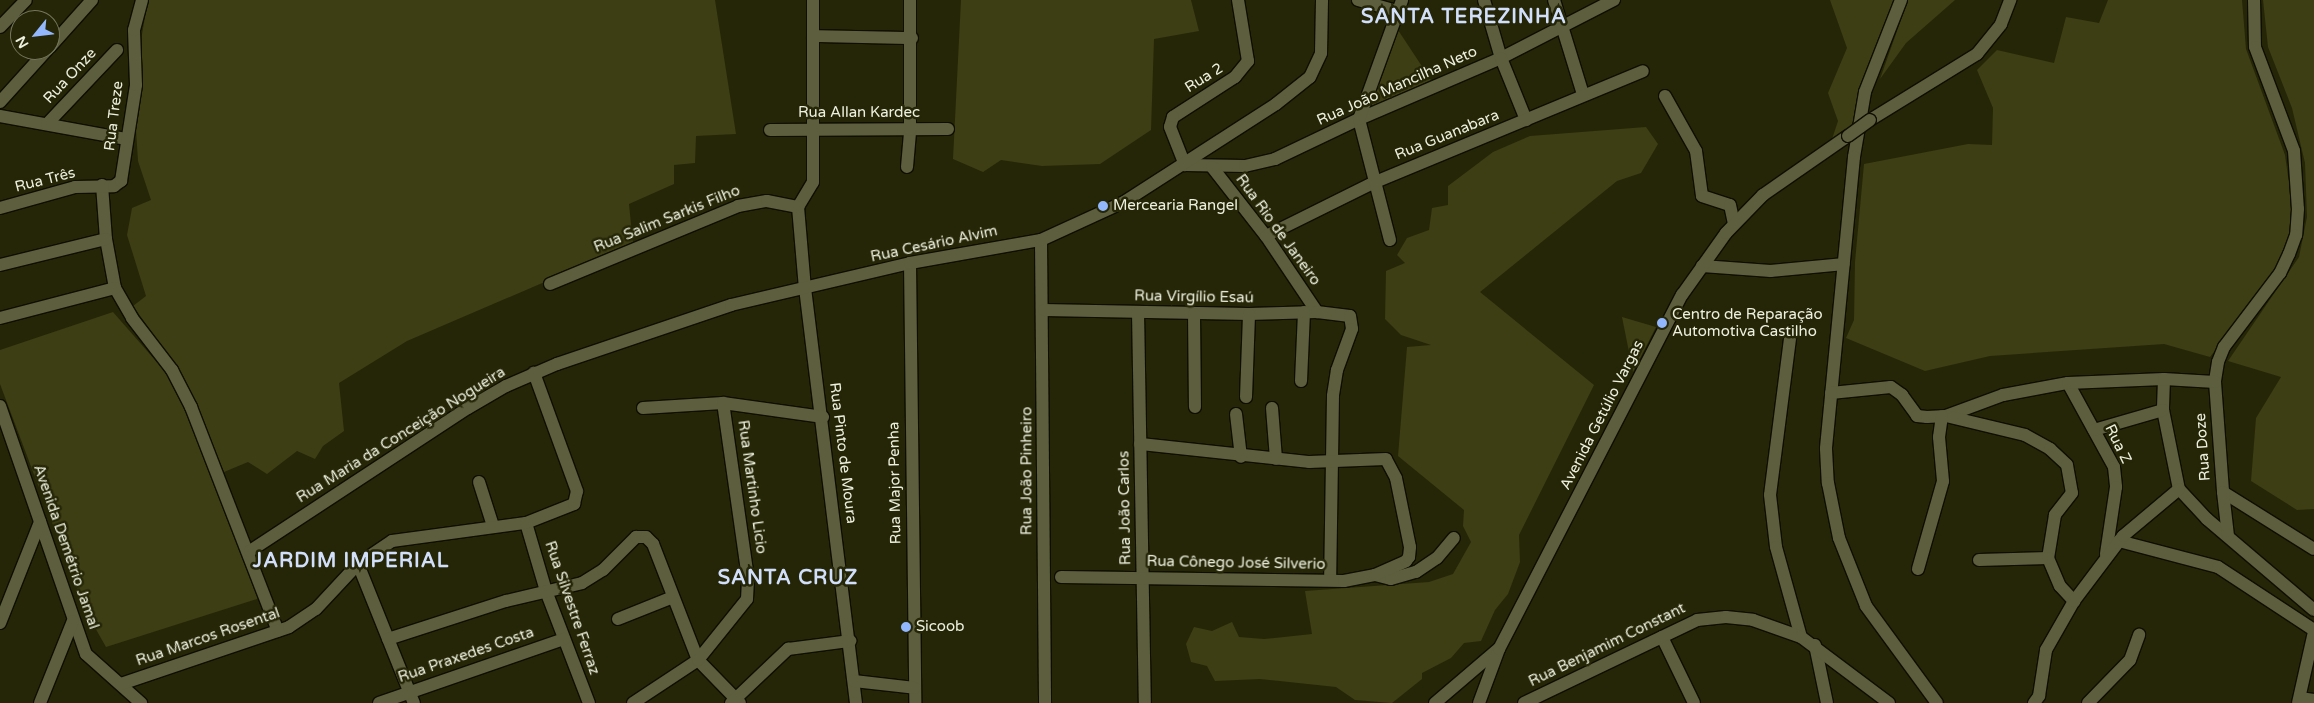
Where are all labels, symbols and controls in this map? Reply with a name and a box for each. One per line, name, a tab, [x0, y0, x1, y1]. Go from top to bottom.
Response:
district label: SANTA TEREZINHA	[1359, 5, 1569, 29]
north arrow	[10, 10, 60, 60]
text: N	[12, 33, 32, 51]
street label: Rua João Mancilha Neto	[1314, 42, 1480, 130]
street label: Rua Onze	[40, 45, 100, 107]
street label: Rua 2	[1182, 59, 1226, 97]
street label: Rua Treze	[101, 80, 127, 152]
street label: Rua Allan Kardec	[798, 104, 920, 122]
street label: Rua Guanabara	[1392, 106, 1502, 164]
street label: Rua Três	[13, 164, 77, 196]
street label: Rua Rio de Janeiro	[1232, 171, 1324, 289]
street label: Rua Salim Sarkis Filho	[591, 181, 743, 257]
place label: Mercearia Rangel	[1113, 197, 1238, 215]
marker: Mercearia Rangel	[1097, 200, 1109, 212]
street label: Rua Cesário Alvim	[869, 222, 999, 266]
street label: Rua Virgílio Esaú	[1134, 287, 1254, 307]
place label: Centro de Reparação Automotiva Castilho	[1672, 305, 1823, 340]
marker: Centro de Reparação Automotiva Castilho	[1656, 317, 1668, 329]
street label: Avenida Getúlio Vargas	[1556, 337, 1648, 493]
street label: Rua Maria da Conceição Nogueira	[293, 363, 509, 507]
street label: Rua Pinto de Moura	[825, 381, 861, 525]
street label: Rua João Pinheiro	[1018, 407, 1036, 535]
street label: Rua Doze	[2192, 412, 2214, 482]
street label: Rua Martinho Licio	[734, 419, 770, 555]
street label: Rua Z	[2101, 421, 2135, 467]
street label: Rua Major Penha	[885, 422, 905, 544]
street label: Rua João Carlos	[1115, 451, 1135, 565]
street label: Avenida Demétrio Jamal	[29, 462, 103, 632]
street label: Rua Silvestre Ferraz	[541, 539, 603, 677]
district label: JARDIM IMPERIAL	[251, 549, 451, 573]
street label: Rua Cônego José Silverio	[1146, 552, 1326, 574]
district label: SANTA CRUZ	[717, 566, 859, 590]
street label: Rua Benjamim Constant	[1526, 599, 1688, 691]
street label: Rua Marcos Rosental	[134, 604, 282, 670]
place label: Sicoob	[916, 618, 964, 636]
marker: Sicoob	[900, 621, 912, 633]
street label: Rua Praxedes Costa	[396, 623, 536, 687]

